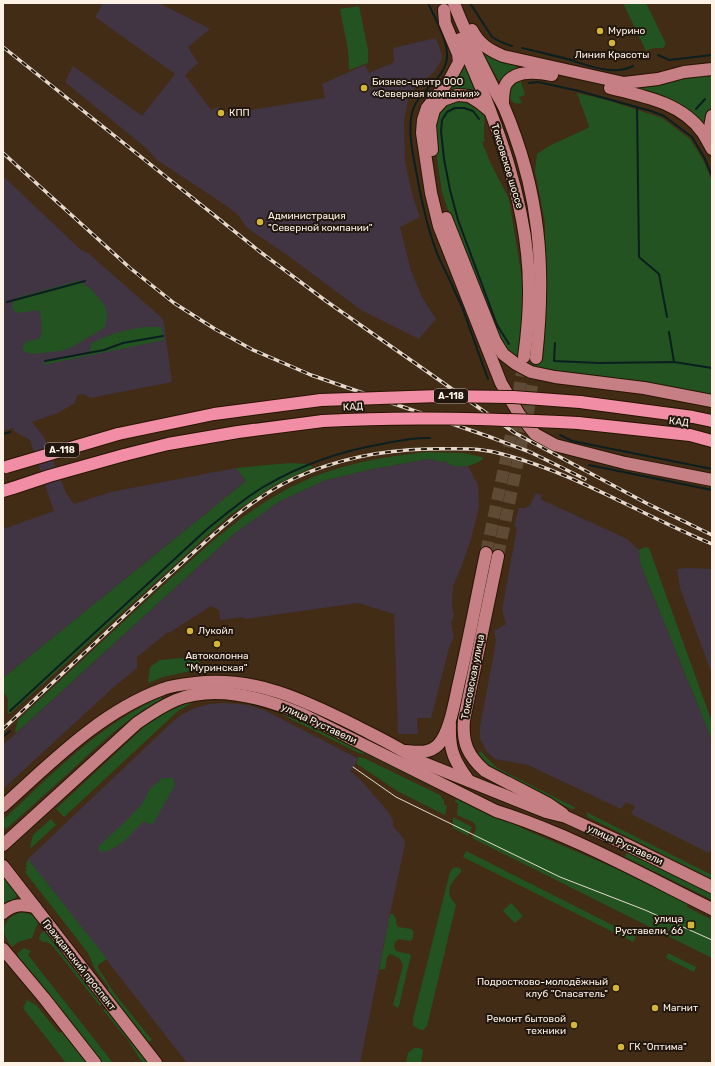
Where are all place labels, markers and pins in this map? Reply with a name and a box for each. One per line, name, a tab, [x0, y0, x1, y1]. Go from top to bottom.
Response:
place label: Мурино	[608, 25, 646, 37]
marker: Мурино	[595, 26, 605, 36]
marker: Линия Красоты	[607, 38, 617, 48]
place label: Линия Красоты	[575, 49, 649, 61]
place label: Бизнес-центр ООО «Северная компания»	[372, 76, 480, 100]
marker: Бизнес-центр ООО «Северная компания»	[359, 83, 369, 93]
place label: КПП	[229, 107, 250, 119]
marker: КПП	[216, 108, 226, 118]
place label: Администрация "Северной компании"	[268, 210, 373, 234]
marker: Администрация "Северной компании"	[255, 217, 265, 227]
place label: Лукойл	[198, 625, 233, 637]
marker: Лукойл	[185, 626, 195, 636]
marker: Автоколонна "Муринская"	[212, 639, 222, 649]
place label: Автоколонна "Муринская"	[185, 650, 249, 674]
place label: улица Руставели, 66	[615, 913, 683, 937]
marker: улица Руставели, 66	[686, 920, 696, 930]
place label: Подростково-молодёжный клуб "Спасатель"	[477, 976, 608, 1000]
marker: Подростково-молодёжный клуб "Спасатель"	[611, 983, 621, 993]
place label: Магнит	[663, 1002, 698, 1014]
marker: Магнит	[650, 1003, 660, 1013]
place label: Ремонт бытовой техники	[487, 1013, 566, 1037]
marker: Ремонт бытовой техники	[569, 1020, 579, 1030]
place label: ГК "Оптима"	[629, 1041, 687, 1053]
marker: ГК "Оптима"	[616, 1042, 626, 1052]

